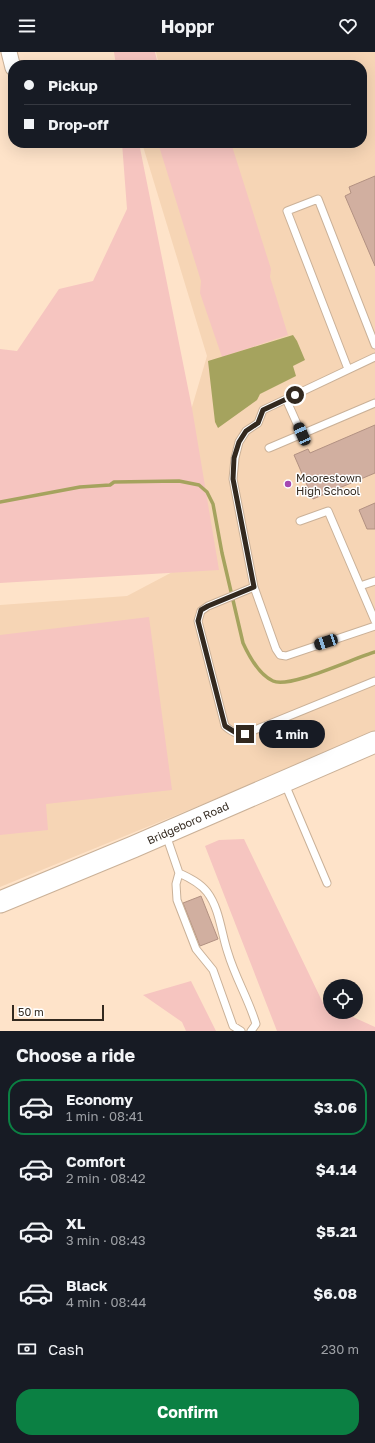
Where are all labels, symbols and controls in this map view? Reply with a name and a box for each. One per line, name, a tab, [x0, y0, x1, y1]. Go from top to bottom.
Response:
icon: menu	[16, 15, 38, 37]
text: Hoppr	[161, 15, 214, 37]
icon: heart	[337, 15, 359, 37]
text: Pickup	[48, 76, 98, 94]
text: Drop-off	[48, 115, 108, 133]
route start	[286, 386, 304, 404]
car	[292, 421, 312, 447]
place label: Moorestown High School	[296, 471, 362, 497]
marker: Moorestown High School	[283, 479, 293, 489]
car	[313, 633, 339, 651]
callout: 1 min	[259, 720, 325, 748]
route end	[236, 725, 254, 743]
text: 1 min	[276, 726, 308, 742]
street label: Bridgeboro Road	[145, 799, 231, 846]
map controls	[323, 979, 363, 1019]
button: locate	[323, 979, 363, 1019]
scale bar	[12, 1003, 104, 1022]
text: 50 m	[18, 1005, 44, 1018]
text: Choose a ride	[16, 1044, 135, 1066]
icon: car	[18, 1089, 54, 1125]
text: Economy	[66, 1090, 133, 1108]
text: $3.06	[314, 1098, 357, 1116]
text: 1 min · 08:41	[66, 1108, 143, 1124]
icon: car	[18, 1151, 54, 1187]
text: Comfort	[66, 1152, 125, 1170]
text: $4.14	[316, 1160, 357, 1178]
text: 2 min · 08:42	[66, 1170, 146, 1186]
icon: car	[18, 1213, 54, 1249]
text: XL	[66, 1214, 85, 1232]
text: $5.21	[316, 1222, 357, 1240]
text: 3 min · 08:43	[66, 1232, 146, 1248]
icon: car	[18, 1275, 54, 1311]
text: Black	[66, 1276, 108, 1294]
text: $6.08	[313, 1284, 357, 1302]
text: 4 min · 08:44	[66, 1294, 146, 1310]
icon: cash	[16, 1338, 38, 1360]
text: Cash	[48, 1340, 84, 1358]
text: 230 m	[321, 1341, 359, 1357]
button: Confirm	[16, 1389, 359, 1435]

